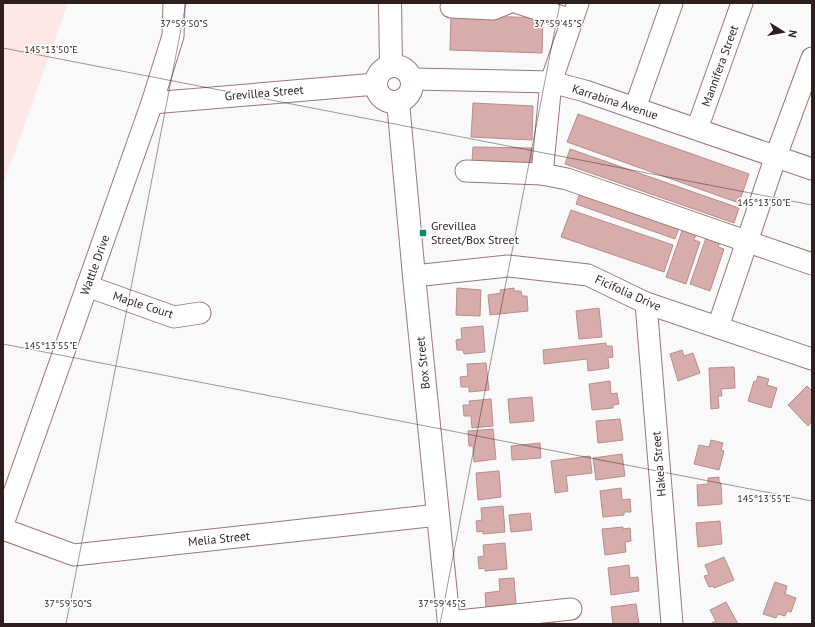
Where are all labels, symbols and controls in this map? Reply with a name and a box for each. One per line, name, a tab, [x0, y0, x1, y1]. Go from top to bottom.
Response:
north arrow	[763, 12, 803, 52]
text: 37°59'50"S	[160, 17, 208, 30]
text: 37°59'45"S	[534, 17, 582, 30]
street label: Mannifera Street	[698, 23, 741, 109]
text: N	[785, 29, 800, 39]
text: 145°13'50"E	[24, 43, 78, 56]
street label: Karrabina Avenue	[570, 81, 660, 122]
street label: Grevillea Street	[224, 82, 304, 103]
text: 145°13'50"E	[737, 196, 791, 209]
place label: Grevillea Street/Box Street	[431, 218, 519, 247]
marker: Grevillea Street/Box Street	[418, 228, 428, 238]
street label: Wattle Drive	[77, 233, 112, 297]
street label: Ficifolia Drive	[593, 271, 664, 314]
street label: Maple Court	[111, 288, 175, 321]
street label: Box Street	[412, 336, 433, 390]
text: 145°13'55"E	[24, 339, 78, 352]
street label: Hakea Street	[648, 431, 669, 497]
text: 145°13'55"E	[737, 492, 791, 505]
street label: Melia Street	[187, 528, 251, 549]
text: 37°59'50"S	[44, 597, 92, 610]
text: 37°59'45"S	[418, 597, 466, 610]

